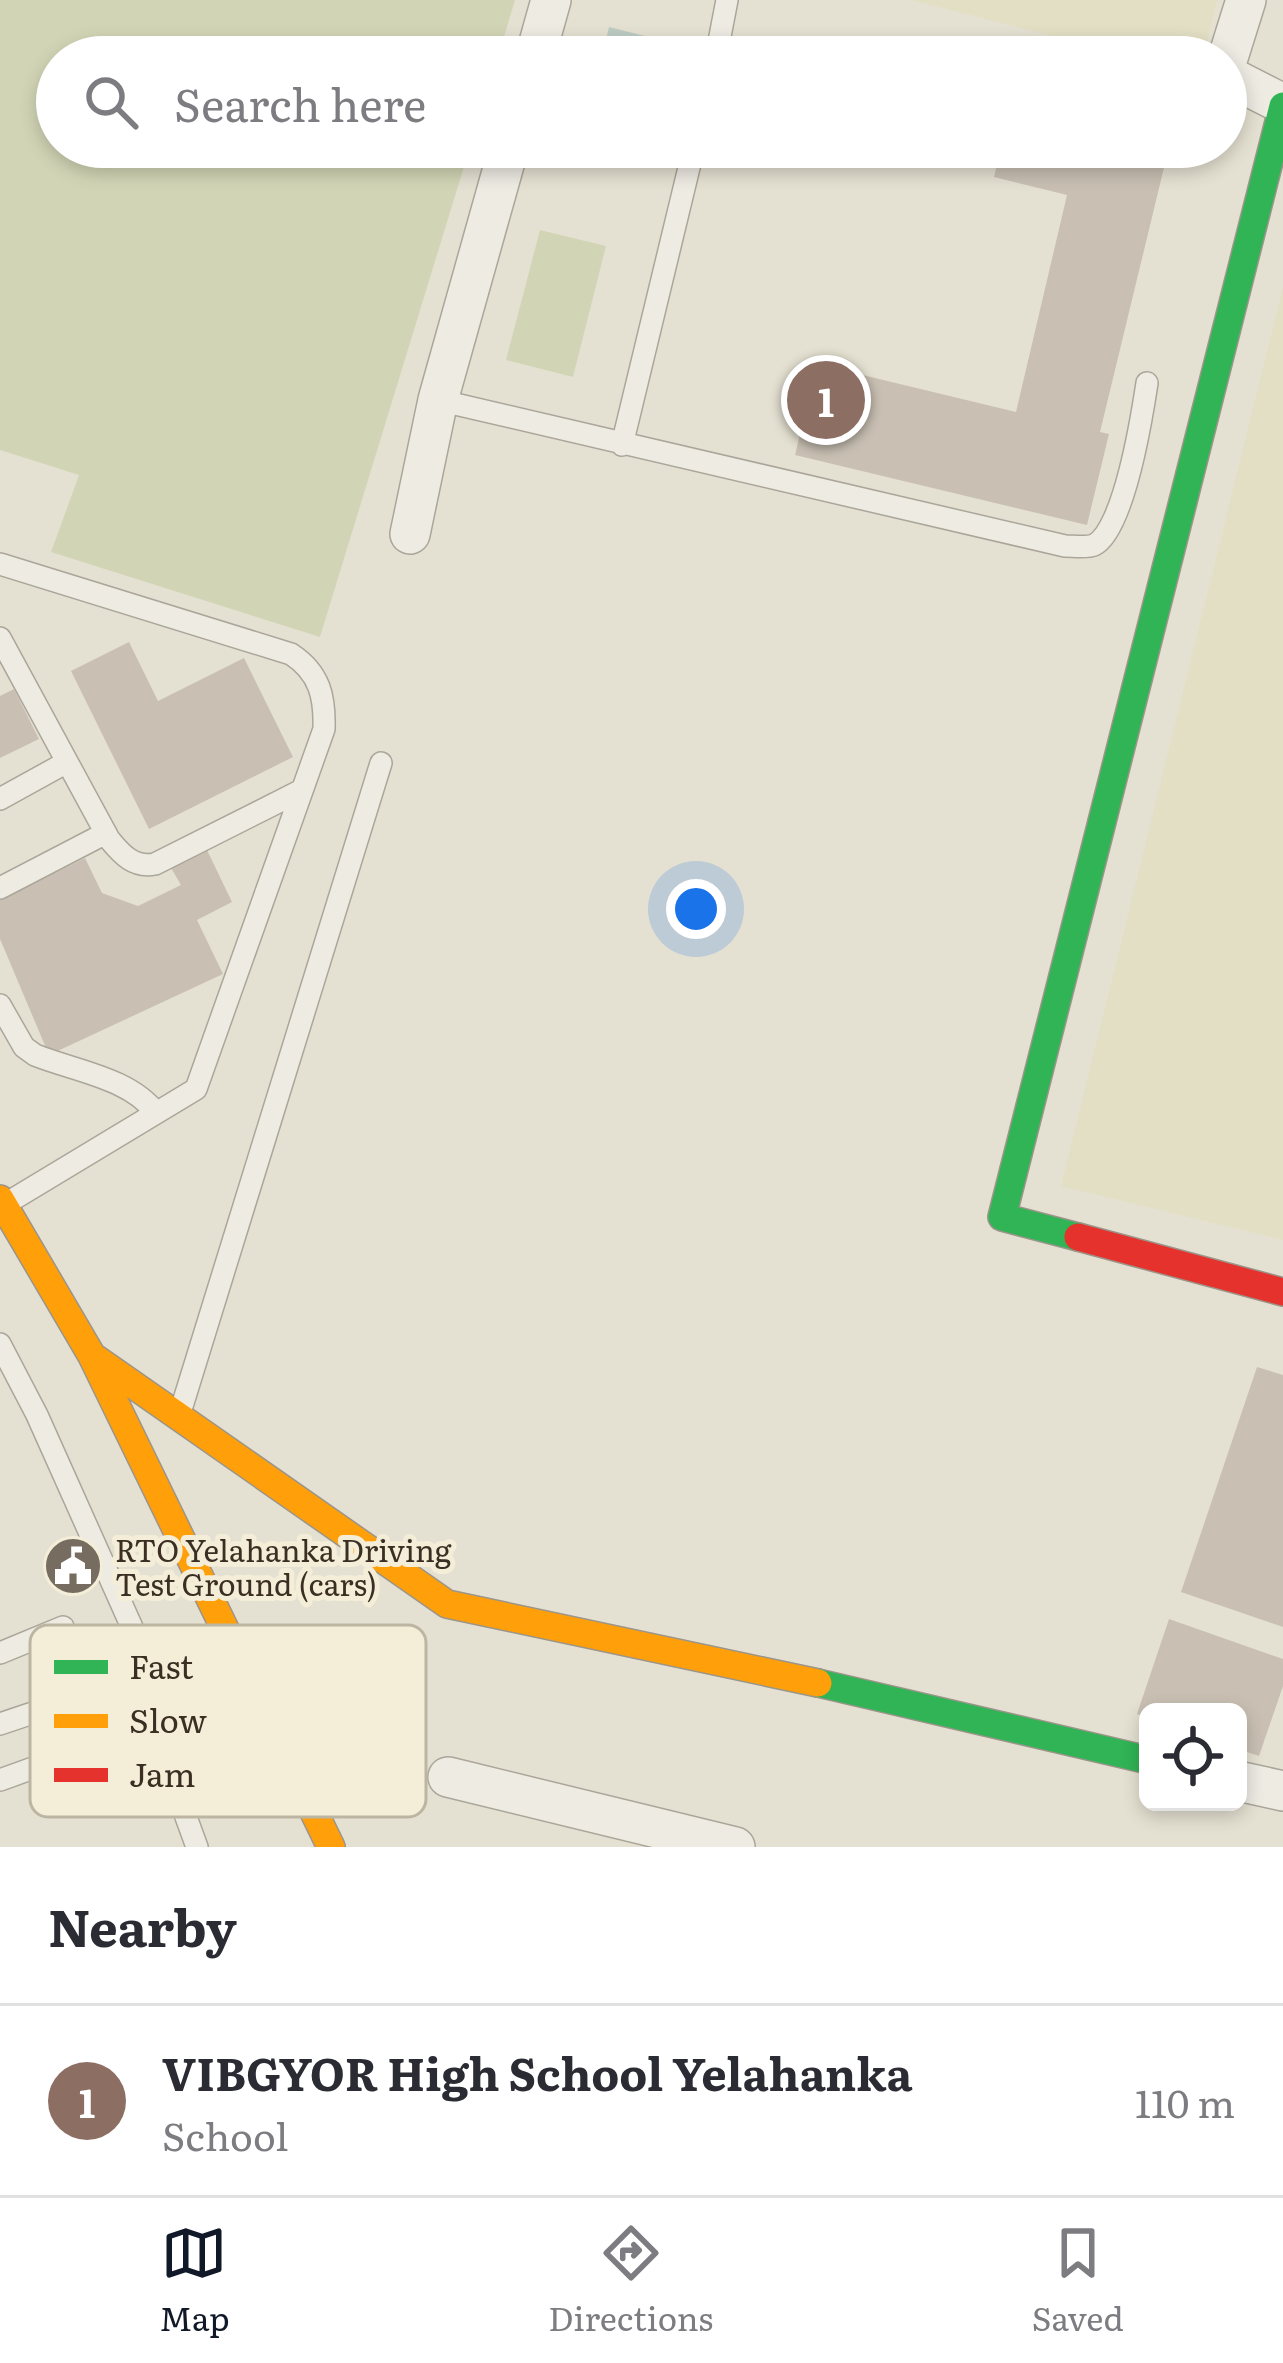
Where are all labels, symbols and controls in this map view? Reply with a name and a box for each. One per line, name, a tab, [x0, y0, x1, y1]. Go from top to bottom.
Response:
search box	[36, 36, 1247, 168]
icon: search	[78, 69, 144, 135]
text: Search here	[174, 69, 426, 136]
pin: 1	[787, 355, 865, 445]
your location	[666, 879, 726, 939]
place label: RTO Yelahanka Driving Test Ground (cars)	[115, 1527, 452, 1605]
public building icon: RTO Yelahanka Driving Test Ground (cars)	[42, 1535, 104, 1597]
legend	[30, 1625, 426, 1817]
text: Fast	[129, 1640, 194, 1689]
text: Slow	[129, 1694, 207, 1743]
map controls	[1139, 1703, 1247, 1811]
button: locate	[1139, 1703, 1247, 1811]
text: Jam	[129, 1748, 196, 1797]
text: Nearby	[48, 1887, 237, 1963]
text: VIBGYOR High School Yelahanka	[162, 2038, 913, 2105]
text: 1	[79, 2072, 95, 2130]
text: 110 m	[1135, 2072, 1235, 2130]
text: School	[162, 2105, 288, 2163]
tab: Map	[159, 2220, 230, 2341]
tab: Directions	[548, 2220, 713, 2341]
tab: Saved	[1032, 2220, 1124, 2341]

